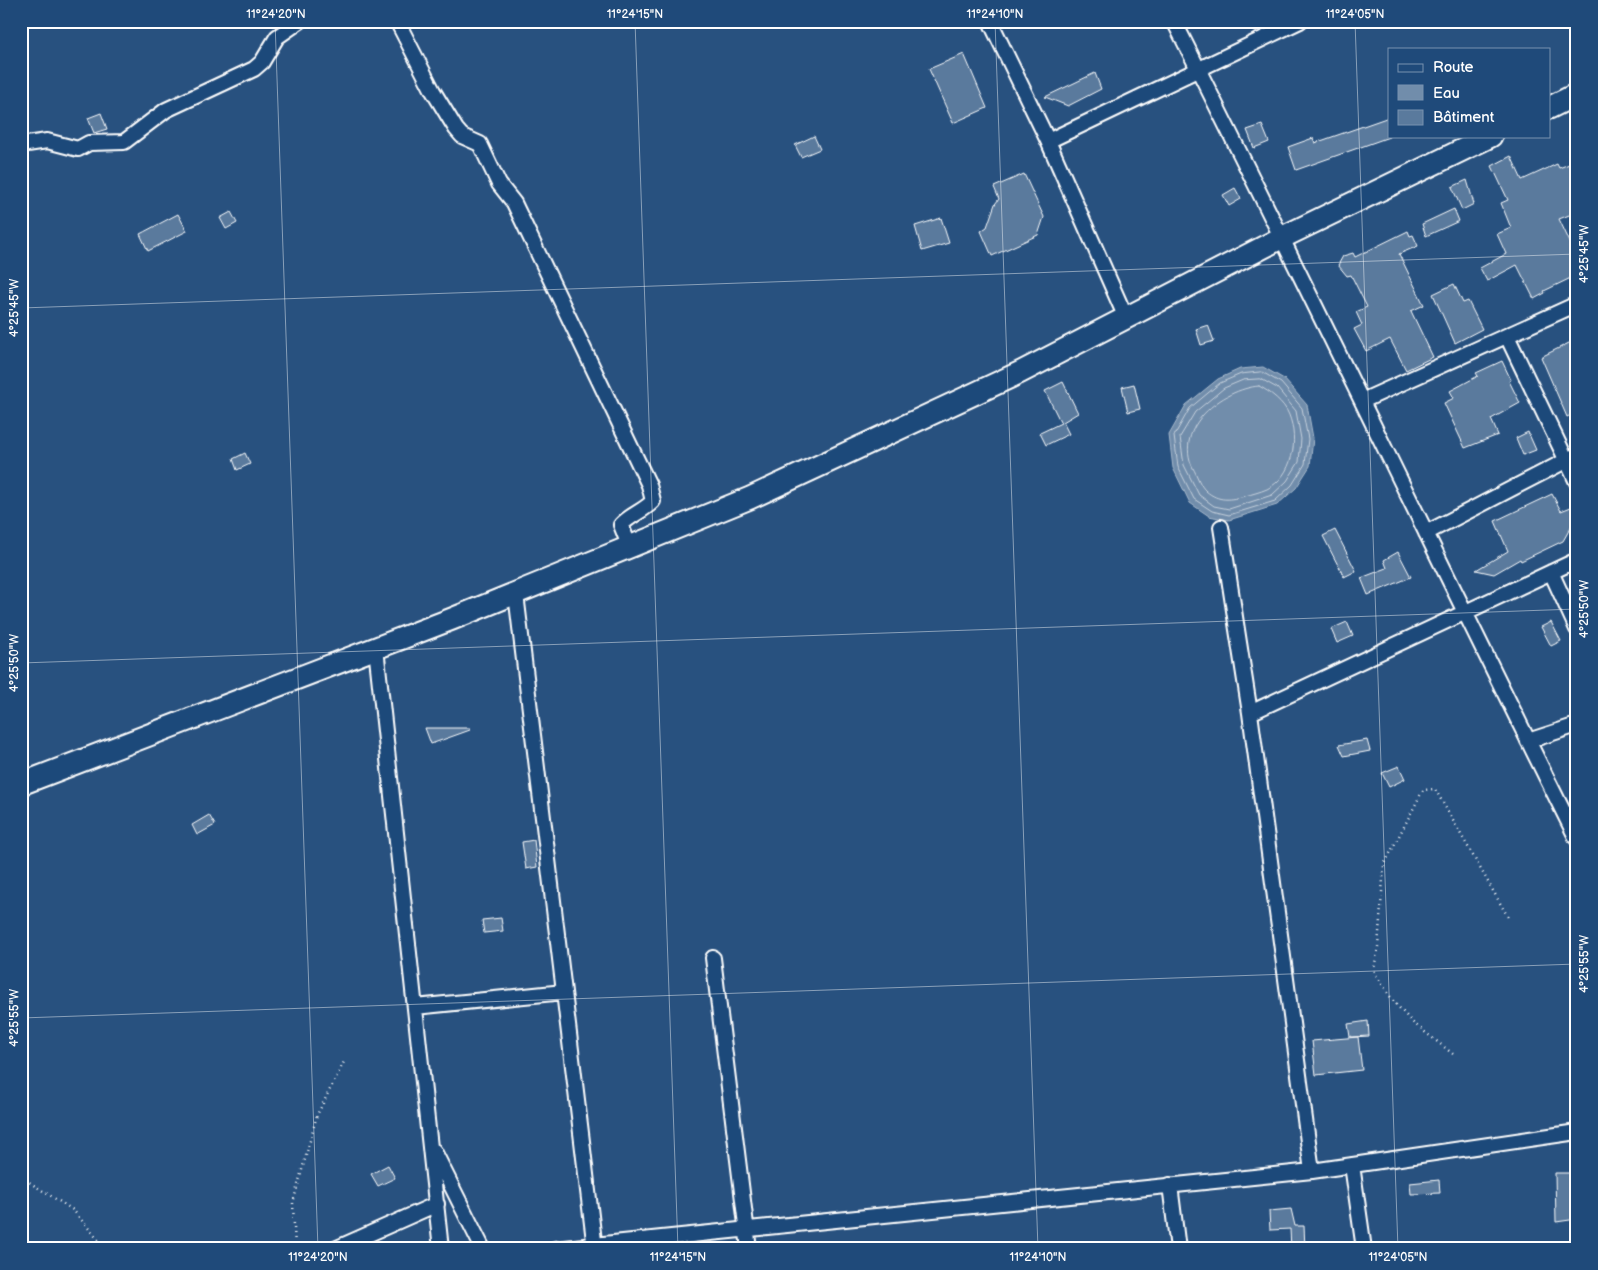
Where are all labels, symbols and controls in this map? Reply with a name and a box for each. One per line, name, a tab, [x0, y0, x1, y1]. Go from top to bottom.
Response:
text: 11°24'20"N	[246, 7, 306, 22]
text: 11°24'15"N	[607, 7, 663, 22]
text: 11°24'10"N	[967, 7, 1023, 22]
text: 11°24'05"N	[1325, 7, 1385, 22]
legend	[1388, 48, 1550, 138]
text: Route	[1433, 58, 1474, 77]
text: Eau	[1433, 84, 1460, 103]
text: Bâtiment	[1433, 108, 1495, 127]
text: 4°25'45"W	[1577, 225, 1592, 283]
text: 4°25'45"W	[7, 279, 22, 337]
text: 4°25'50"W	[1577, 580, 1592, 638]
text: 4°25'50"W	[7, 634, 22, 692]
text: 4°25'55"W	[1577, 935, 1592, 993]
text: 4°25'55"W	[7, 989, 22, 1047]
text: 11°24'20"N	[288, 1250, 348, 1265]
text: 11°24'15"N	[650, 1250, 706, 1265]
text: 11°24'10"N	[1010, 1250, 1066, 1265]
text: 11°24'05"N	[1368, 1250, 1428, 1265]

